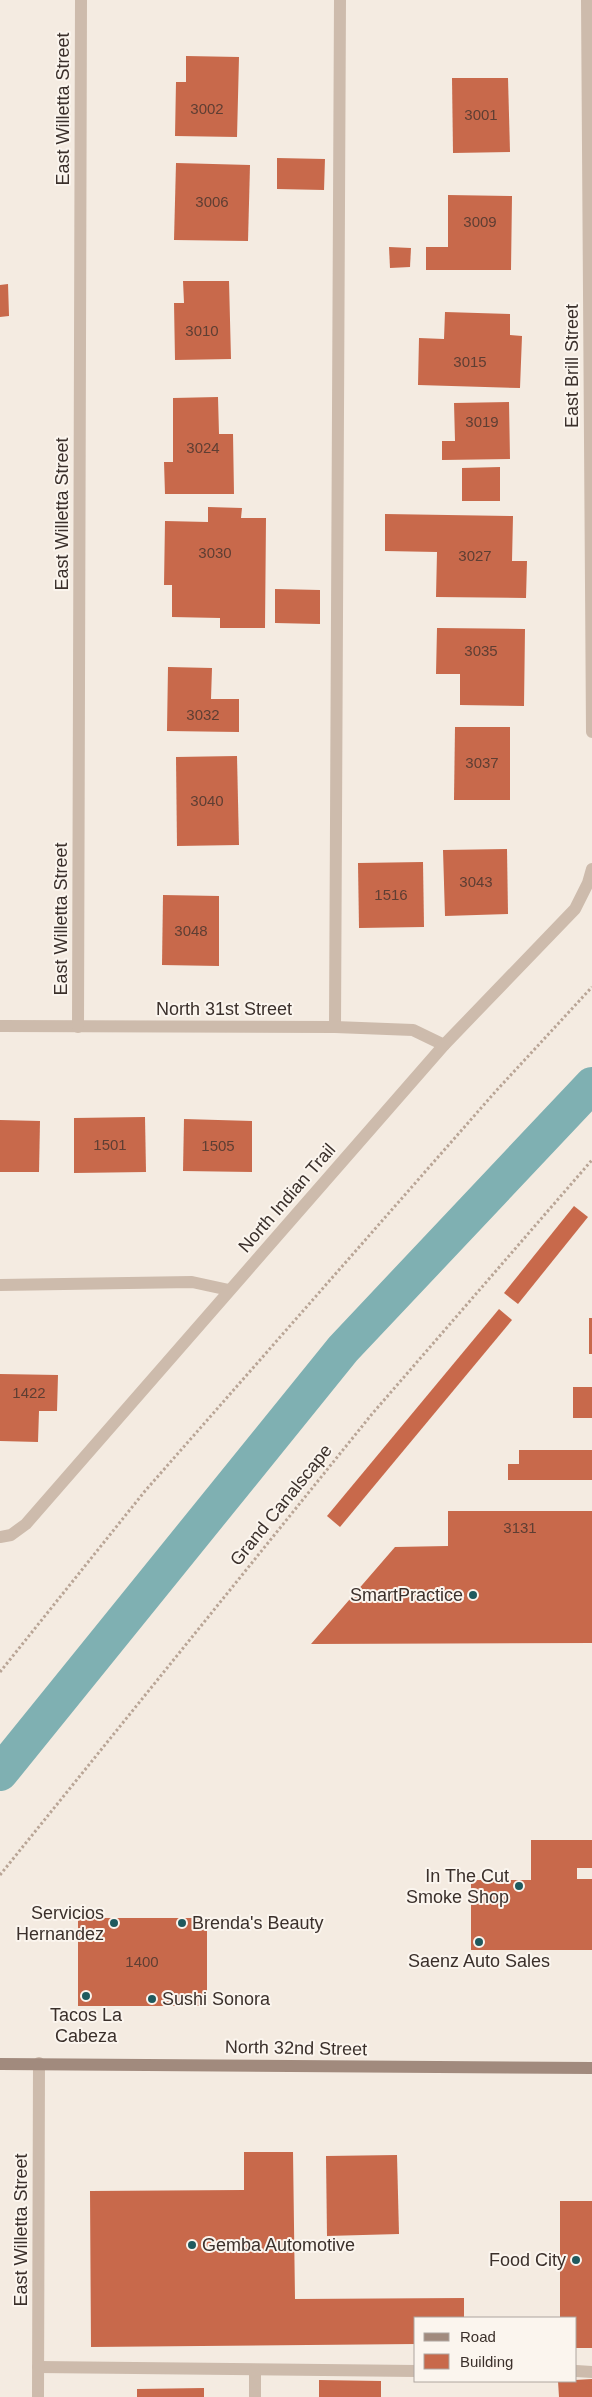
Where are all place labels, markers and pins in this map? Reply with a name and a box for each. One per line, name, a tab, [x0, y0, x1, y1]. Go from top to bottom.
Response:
place label: SmartPractice	[350, 1585, 463, 1605]
marker: SmartPractice	[467, 1589, 479, 1601]
place label: In The Cut Smoke Shop	[406, 1866, 509, 1907]
marker: In The Cut Smoke Shop	[513, 1880, 525, 1892]
place label: Servicios Hernandez	[16, 1903, 104, 1944]
place label: Brenda's Beauty	[192, 1913, 324, 1933]
marker: Servicios Hernandez	[108, 1917, 120, 1929]
marker: Brenda's Beauty	[176, 1917, 188, 1929]
marker: Saenz Auto Sales	[473, 1936, 485, 1948]
place label: Saenz Auto Sales	[408, 1951, 550, 1971]
place label: Sushi Sonora	[162, 1989, 271, 2009]
marker: Tacos La Cabeza	[80, 1990, 92, 2002]
marker: Sushi Sonora	[146, 1993, 158, 2005]
place label: Tacos La Cabeza	[50, 2005, 123, 2046]
place label: Gemba Automotive	[202, 2235, 355, 2255]
marker: Gemba Automotive	[186, 2239, 198, 2251]
place label: Food City	[489, 2250, 566, 2270]
marker: Food City	[570, 2254, 582, 2266]

